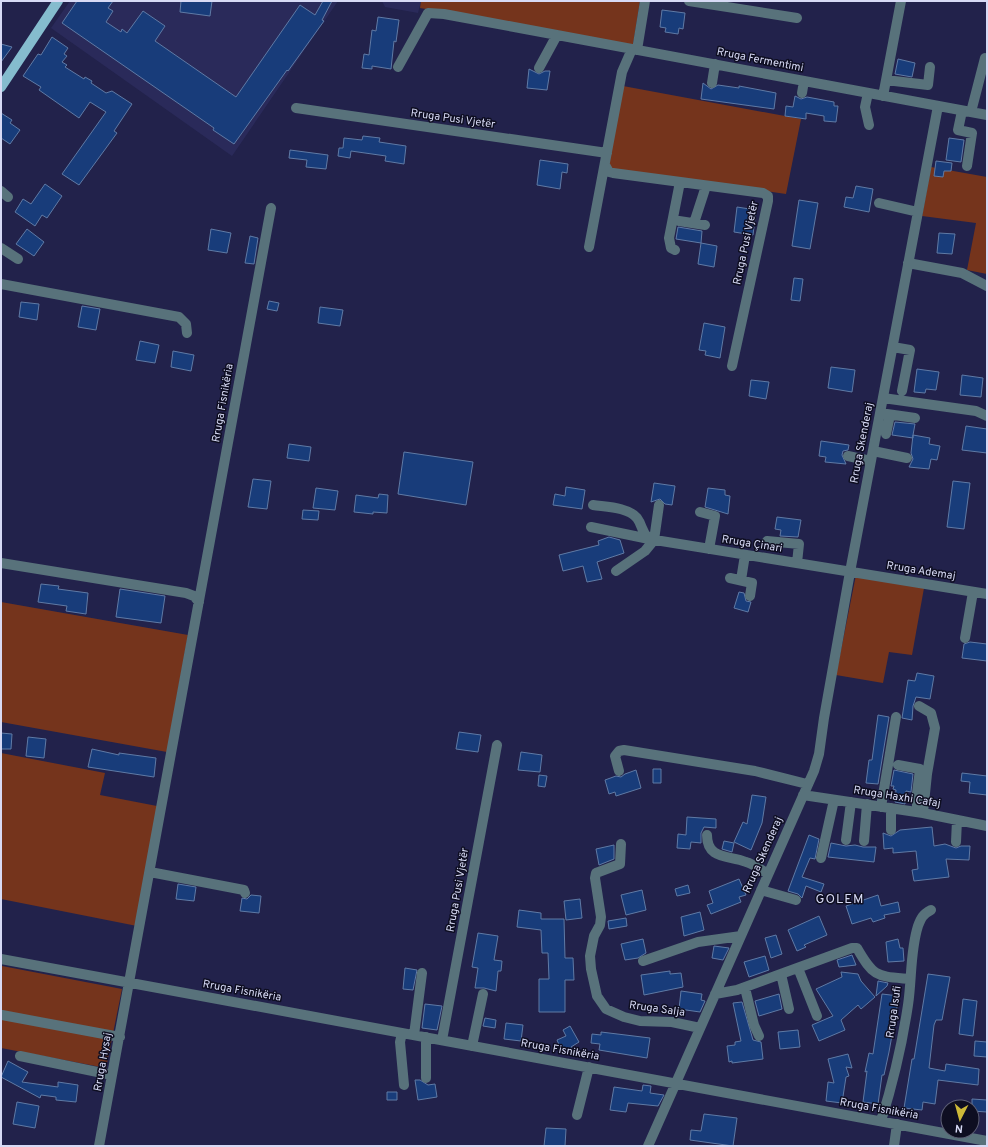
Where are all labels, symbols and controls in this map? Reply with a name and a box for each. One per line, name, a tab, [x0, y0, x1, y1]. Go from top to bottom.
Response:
street label: Rruga Fermentimi	[715, 45, 805, 75]
street label: Rruga Pusi Vjetër	[410, 106, 497, 132]
street label: Rruga Pusi Vjetër	[730, 199, 762, 286]
street label: Rruga Fisnikëria	[209, 362, 237, 443]
street label: Rruga Skenderaj	[847, 401, 877, 485]
street label: Rruga Çinari	[721, 532, 783, 556]
street label: Rruga Ademaj	[885, 559, 957, 583]
street label: Rruga Haxhi Cafaj	[852, 783, 942, 811]
street label: Rruga Skenderaj	[740, 815, 786, 895]
street label: Rruga Pusi Vjetër	[444, 846, 472, 933]
district label: GOLEM	[816, 892, 864, 908]
street label: Rruga Fisnikëria	[202, 977, 283, 1005]
street label: Rruga Isufi	[883, 985, 905, 1039]
street label: Rruga Salja	[628, 998, 686, 1020]
street label: Rruga Hysaj	[91, 1031, 115, 1093]
street label: Rruga Fisnikëria	[520, 1036, 601, 1064]
street label: Rruga Fisnikëria	[839, 1095, 920, 1123]
north arrow	[940, 1099, 980, 1139]
text: N	[954, 1121, 964, 1135]

